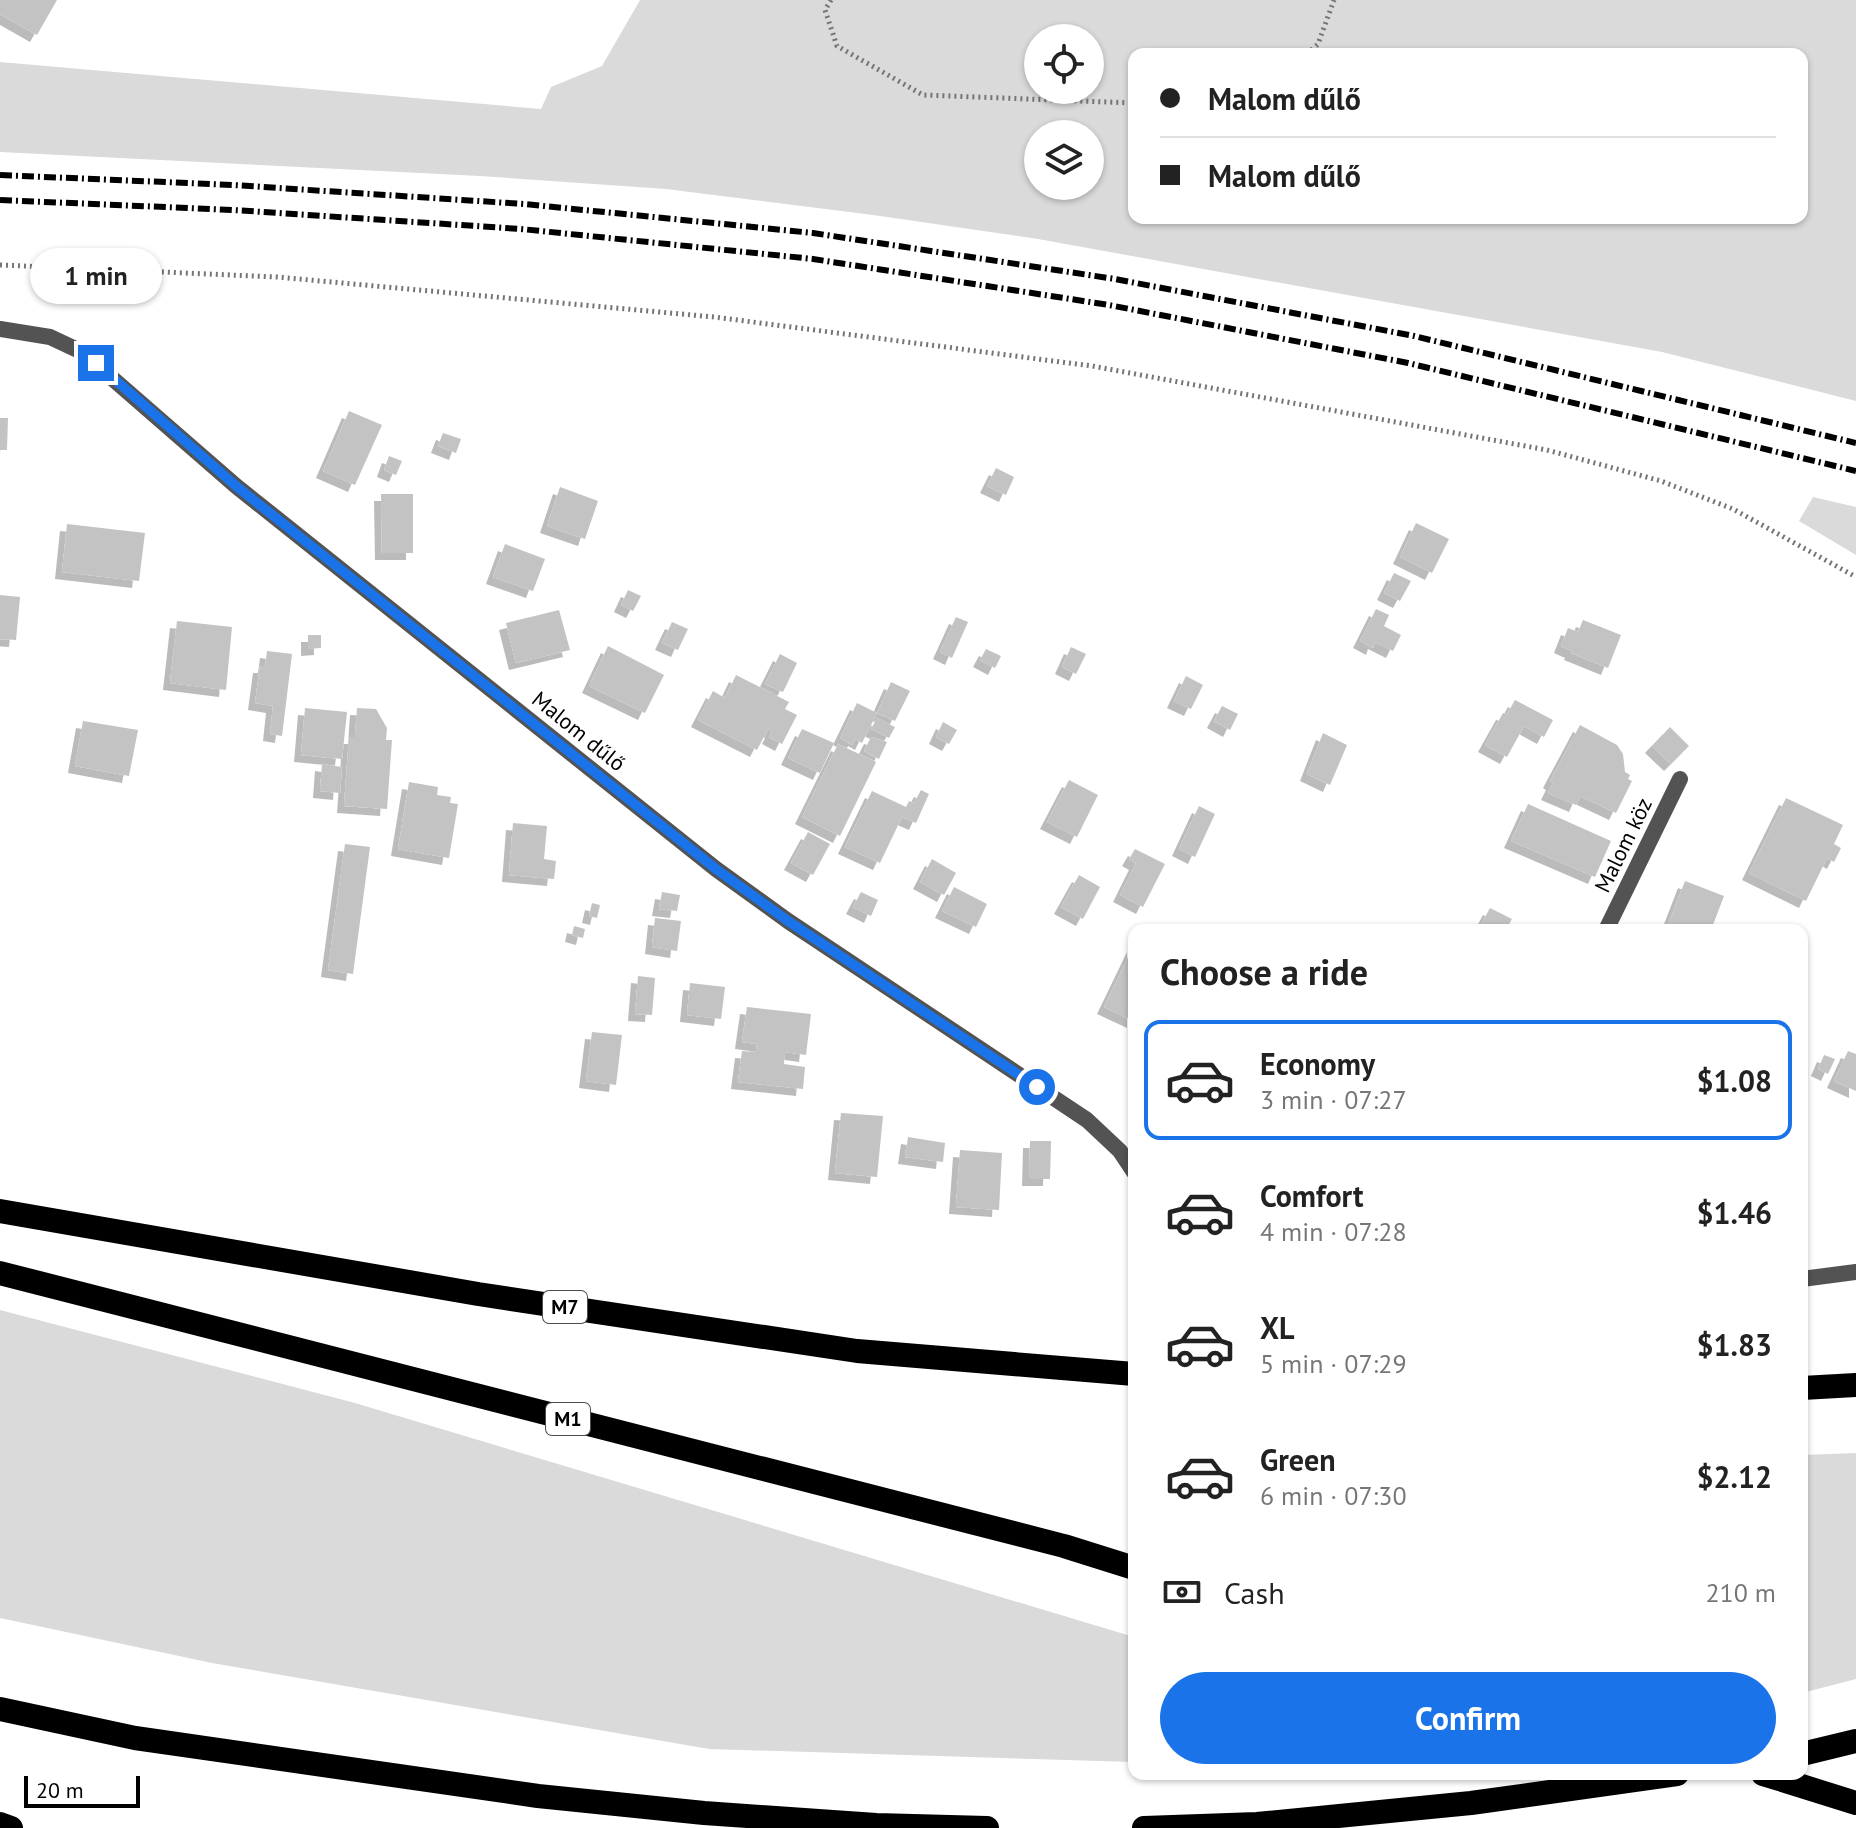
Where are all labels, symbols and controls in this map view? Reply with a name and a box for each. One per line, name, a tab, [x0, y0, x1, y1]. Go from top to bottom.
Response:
map controls	[1024, 24, 1104, 200]
button: locate	[1024, 24, 1104, 104]
text: Malom dűlő	[1208, 79, 1361, 118]
button: layers	[1024, 120, 1104, 200]
text: Malom dűlő	[1208, 156, 1361, 195]
callout: 1 min	[30, 247, 162, 303]
text: 1 min	[64, 259, 128, 292]
route end	[78, 345, 114, 381]
street label: Malom dűlő	[527, 685, 631, 777]
street label: Malom köz	[1588, 793, 1658, 897]
text: Choose a ride	[1160, 948, 1368, 995]
icon: car	[1164, 1044, 1236, 1116]
text: Economy	[1260, 1044, 1375, 1083]
text: $1.08	[1697, 1061, 1772, 1100]
route start	[1019, 1069, 1055, 1105]
text: 3 min · 07:27	[1260, 1083, 1407, 1116]
icon: car	[1164, 1176, 1236, 1248]
text: Comfort	[1260, 1176, 1363, 1215]
text: $1.46	[1697, 1193, 1772, 1232]
text: 4 min · 07:28	[1260, 1215, 1407, 1248]
road number: M7	[543, 1291, 587, 1323]
icon: car	[1164, 1308, 1236, 1380]
text: XL	[1260, 1308, 1294, 1347]
text: $1.83	[1697, 1325, 1772, 1364]
text: 5 min · 07:29	[1260, 1347, 1407, 1380]
road number: M1	[546, 1403, 590, 1435]
icon: car	[1164, 1440, 1236, 1512]
text: Green	[1260, 1440, 1335, 1479]
text: $2.12	[1697, 1457, 1772, 1496]
text: 6 min · 07:30	[1260, 1479, 1407, 1512]
icon: cash	[1160, 1570, 1204, 1614]
text: Cash	[1224, 1573, 1285, 1612]
text: 210 m	[1705, 1576, 1776, 1609]
button: Confirm	[1160, 1672, 1776, 1764]
scale bar	[24, 1772, 140, 1808]
text: 20 m	[36, 1776, 84, 1804]

